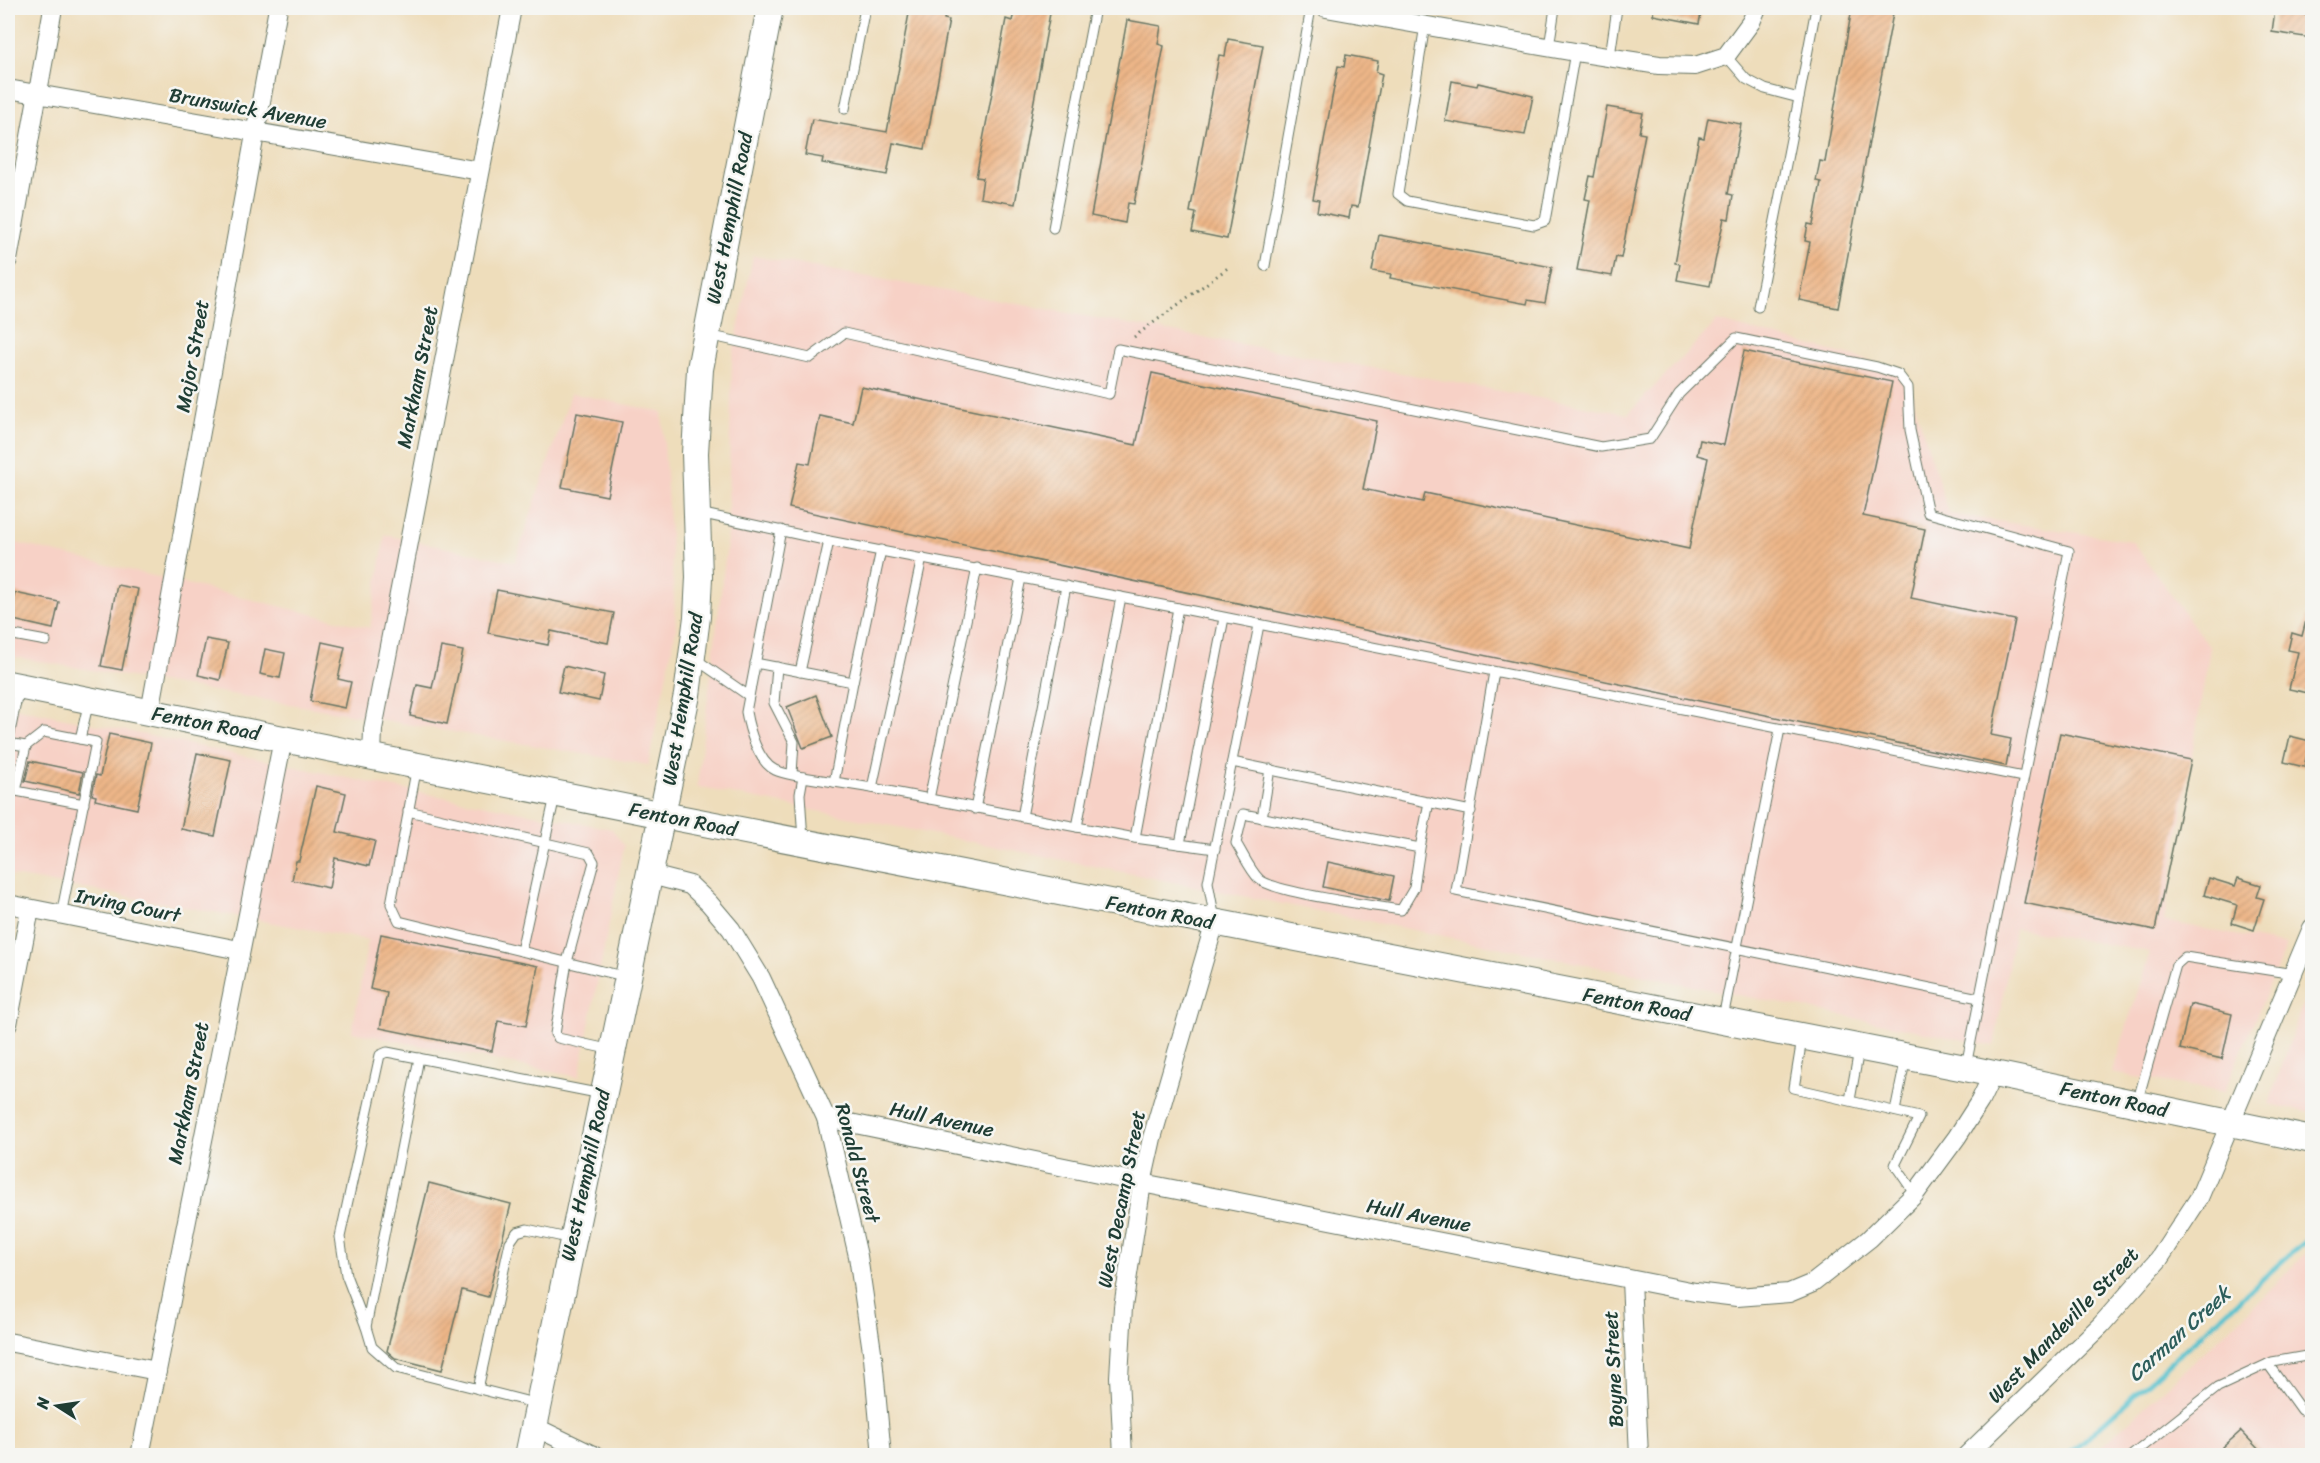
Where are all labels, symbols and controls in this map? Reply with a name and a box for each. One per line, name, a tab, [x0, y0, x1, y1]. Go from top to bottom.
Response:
street label: Brunswick Avenue	[166, 77, 329, 140]
street label: West Hemphill Road	[696, 128, 764, 307]
street label: Major Street	[165, 297, 220, 415]
street label: Markham Street	[387, 303, 448, 451]
street label: West Hemphill Road	[652, 609, 714, 788]
street label: Fenton Road	[149, 696, 264, 751]
street label: Fenton Road	[626, 792, 741, 847]
street label: Irving Court	[71, 878, 185, 933]
street label: Fenton Road	[1103, 885, 1218, 940]
street label: Fenton Road	[1580, 977, 1695, 1032]
street label: Markham Street	[158, 1019, 219, 1167]
street label: Fenton Road	[2057, 1071, 2173, 1128]
street label: West Hemphill Road	[550, 1085, 621, 1264]
street label: Hull Avenue	[886, 1091, 997, 1148]
street label: Ronald Street	[825, 1099, 891, 1228]
street label: West Decamp Street	[1087, 1107, 1156, 1291]
street label: Hull Avenue	[1364, 1188, 1474, 1243]
street label: West Mandeville Street	[1979, 1239, 2148, 1412]
water label: Carman Creek	[2118, 1275, 2242, 1391]
street label: Boyne Street	[1593, 1309, 1634, 1428]
north arrow	[27, 1376, 87, 1436]
text: N	[27, 1394, 58, 1412]

